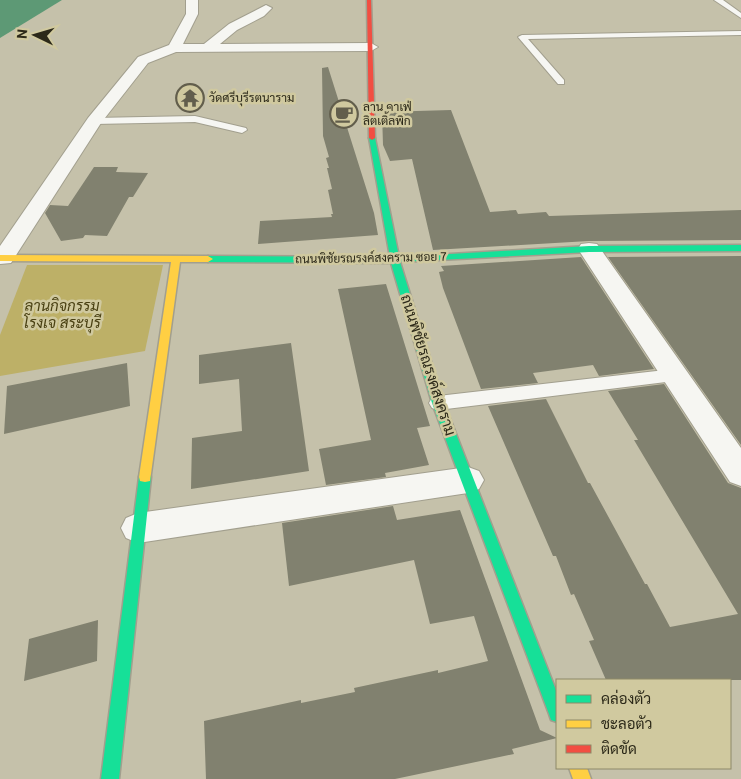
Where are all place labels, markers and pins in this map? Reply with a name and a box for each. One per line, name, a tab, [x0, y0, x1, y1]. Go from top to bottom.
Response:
temple icon: วัดศรีบุรีรตนาราม	[175, 83, 205, 113]
place label: วัดศรีบุรีรตนาราม	[209, 89, 294, 107]
place label: ลาน คาเฟ่ ลิตเติ้ลพิก	[363, 98, 412, 128]
cafe icon: ลาน คาเฟ่ ลิตเติ้ลพิก	[329, 99, 359, 129]

